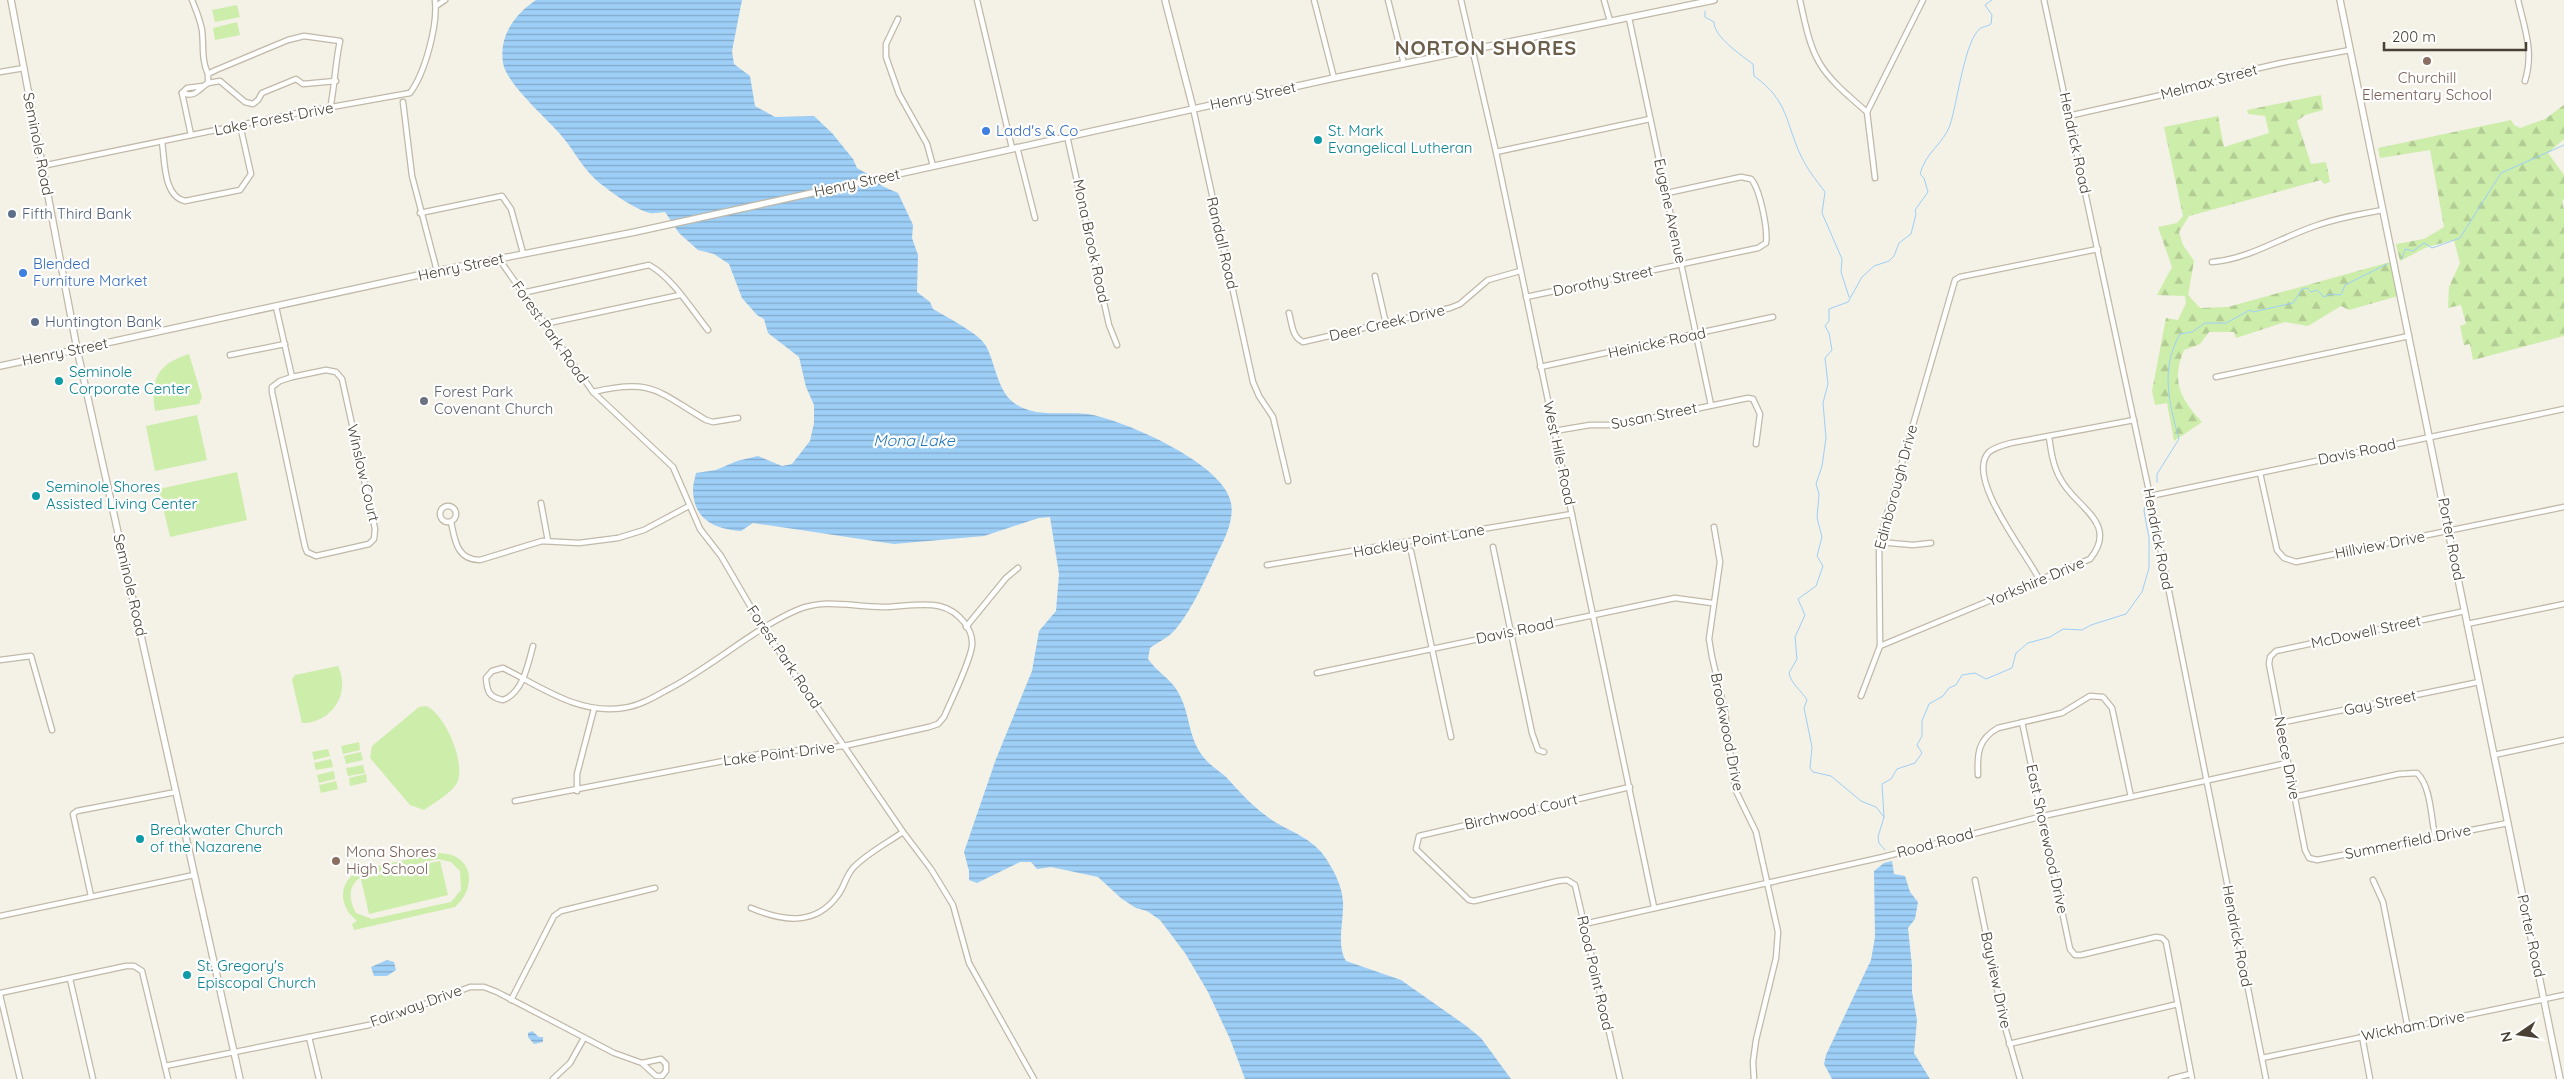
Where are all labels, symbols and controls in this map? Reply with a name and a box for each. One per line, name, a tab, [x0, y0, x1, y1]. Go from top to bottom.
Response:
scale bar	[2384, 20, 2526, 52]
text: 200 m	[2392, 27, 2436, 46]
district label: NORTON SHORES	[1395, 35, 1577, 60]
marker: Churchill Elementary School	[2421, 55, 2433, 67]
street label: Melmax Street	[2158, 59, 2259, 104]
place label: Churchill Elementary School	[2362, 68, 2492, 104]
street label: Henry Street	[1208, 77, 1298, 114]
street label: Hendrick Road	[2055, 90, 2096, 195]
street label: Seminole Road	[19, 91, 58, 197]
street label: Lake Forest Drive	[213, 98, 335, 139]
place label: Ladd's & Co	[996, 121, 1078, 140]
place label: St. Mark Evangelical Lutheran	[1328, 121, 1473, 157]
marker: Ladd's & Co	[980, 125, 992, 137]
marker: St. Mark Evangelical Lutheran	[1312, 134, 1324, 146]
street label: Eugene Avenue	[1650, 157, 1691, 265]
street label: Henry Street	[812, 164, 902, 201]
street label: Mona Brook Road	[1069, 177, 1114, 304]
street label: Randall Road	[1203, 195, 1242, 291]
place label: Fifth Third Bank	[22, 204, 132, 223]
marker: Fifth Third Bank	[6, 208, 18, 220]
street label: Henry Street	[416, 248, 506, 285]
place label: Blended Furniture Market	[33, 254, 148, 290]
street label: Dorothy Street	[1551, 261, 1655, 300]
marker: Blended Furniture Market	[17, 267, 29, 279]
street label: Forest Park Road	[508, 277, 593, 387]
street label: Deer Creek Drive	[1327, 300, 1447, 345]
place label: Huntington Bank	[45, 312, 162, 331]
marker: Huntington Bank	[29, 316, 41, 328]
street label: Heinicke Road	[1606, 323, 1708, 362]
street label: Henry Street	[20, 333, 110, 370]
place label: Seminole Corporate Center	[69, 362, 190, 398]
marker: Seminole Corporate Center	[53, 375, 65, 387]
place label: Forest Park Covenant Church	[434, 382, 553, 418]
marker: Forest Park Covenant Church	[418, 395, 430, 407]
street label: Susan Street	[1609, 398, 1698, 433]
street label: West Hile Road	[1539, 399, 1580, 507]
street label: Winslow Court	[343, 422, 384, 523]
street label: Edinborough Drive	[1870, 422, 1921, 551]
water label: Mona Lake	[873, 430, 956, 450]
street label: Davis Road	[2316, 434, 2398, 469]
place label: Seminole Shores Assisted Living Center	[46, 477, 198, 513]
street label: Hendrick Road	[2139, 486, 2178, 591]
marker: Seminole Shores Assisted Living Center	[30, 490, 42, 502]
street label: Porter Road	[2434, 496, 2469, 582]
street label: Hackley Point Lane	[1352, 520, 1486, 561]
street label: Hillview Drive	[2333, 526, 2427, 563]
street label: Seminole Road	[109, 532, 152, 638]
street label: Yorkshire Drive	[1984, 553, 2087, 610]
street label: Forest Park Road	[743, 601, 826, 712]
street label: McDowell Street	[2309, 611, 2423, 652]
street label: Davis Road	[1474, 613, 1556, 648]
street label: Brookwood Drive	[1707, 671, 1748, 793]
street label: Gay Street	[2342, 686, 2418, 719]
street label: Neece Drive	[2270, 715, 2305, 801]
street label: Lake Point Drive	[722, 737, 836, 770]
street label: East Shorewood Drive	[2022, 762, 2073, 915]
street label: Birchwood Court	[1462, 789, 1579, 834]
place label: Breakwater Church of the Nazarene	[150, 820, 283, 856]
street label: Summerfield Drive	[2343, 820, 2473, 863]
street label: Rood Road	[1894, 823, 1975, 862]
marker: Breakwater Church of the Nazarene	[134, 833, 146, 845]
place label: Mona Shores High School	[346, 842, 436, 878]
marker: Mona Shores High School	[330, 855, 342, 867]
street label: Hendrick Road	[2218, 883, 2257, 988]
street label: Porter Road	[2513, 893, 2550, 979]
street label: Rood Point Road	[1573, 914, 1618, 1032]
street label: Bayview Drive	[1977, 930, 2016, 1030]
place label: St. Gregory's Episcopal Church	[197, 956, 316, 992]
marker: St. Gregory's Episcopal Church	[181, 969, 193, 981]
street label: Fairway Drive	[367, 980, 464, 1031]
street label: Wickham Drive	[2360, 1006, 2466, 1045]
north arrow	[2494, 1009, 2544, 1059]
text: N	[2496, 1030, 2516, 1044]

